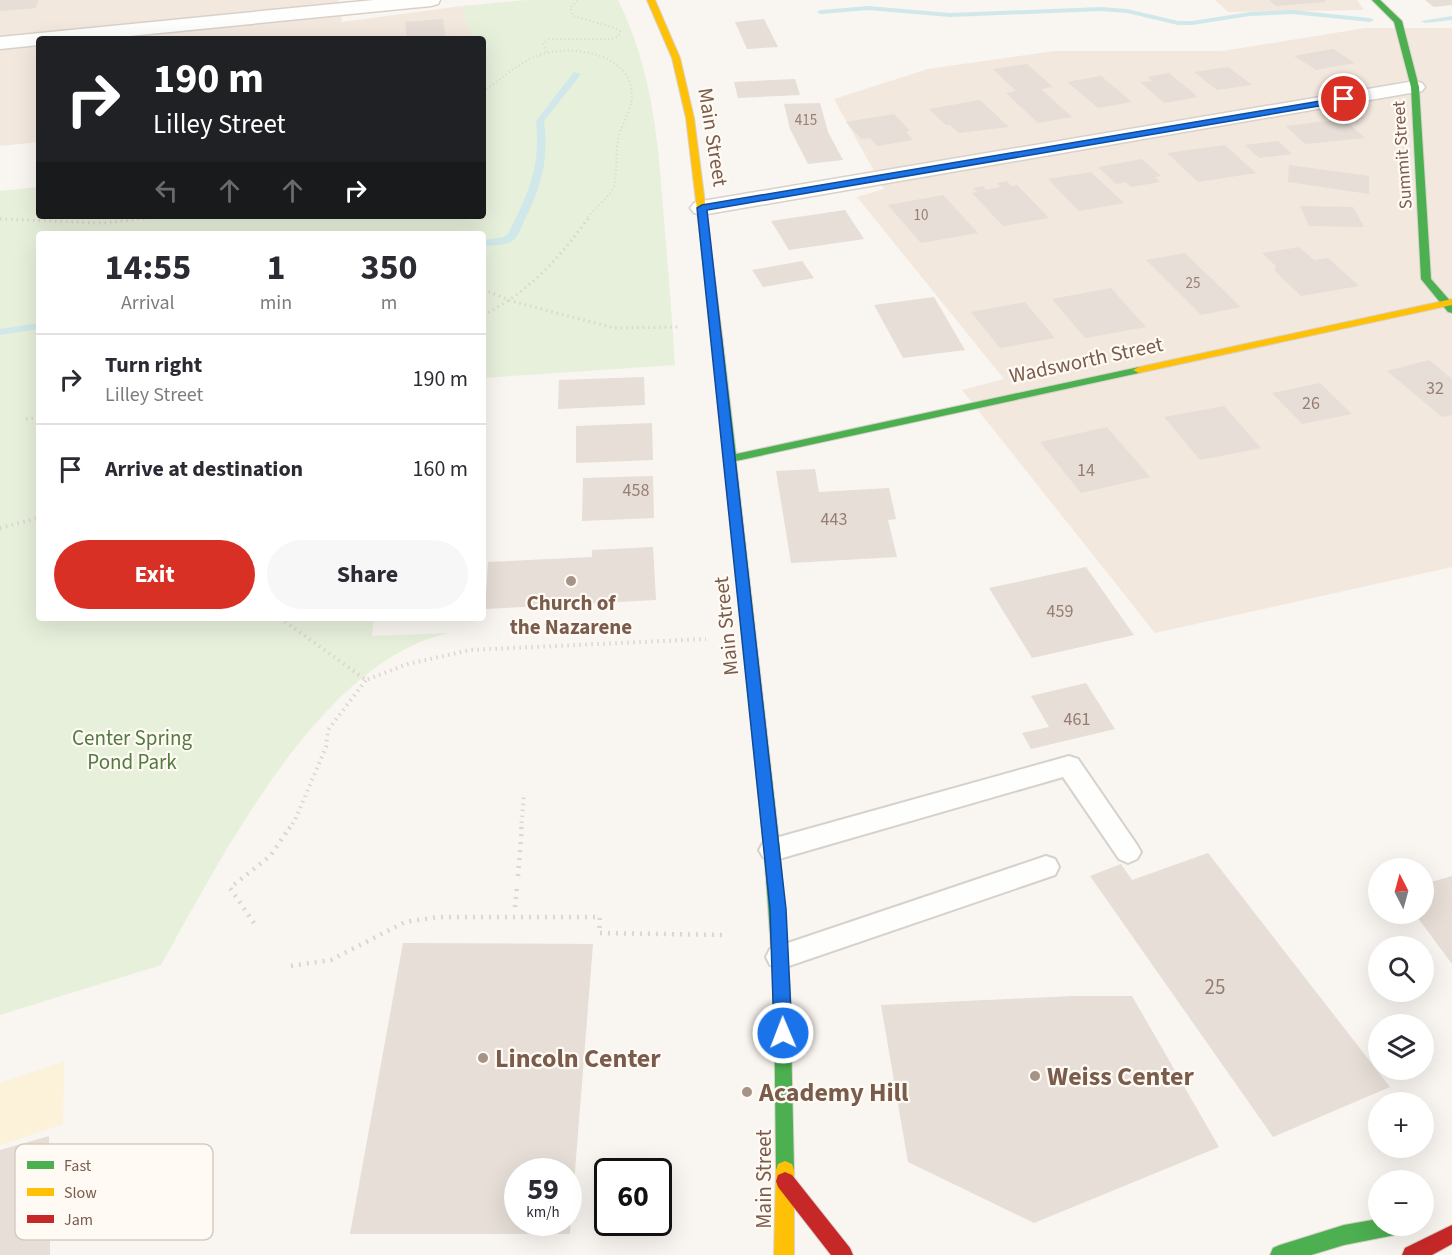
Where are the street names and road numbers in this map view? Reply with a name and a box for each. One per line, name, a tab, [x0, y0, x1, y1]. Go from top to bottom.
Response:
street label: Main Street	[690, 86, 736, 188]
street label: Summit Street	[1386, 100, 1419, 210]
street label: Wadsworth Street	[1006, 329, 1166, 391]
street label: Main Street	[706, 575, 746, 677]
street label: Main Street	[749, 1129, 779, 1229]

